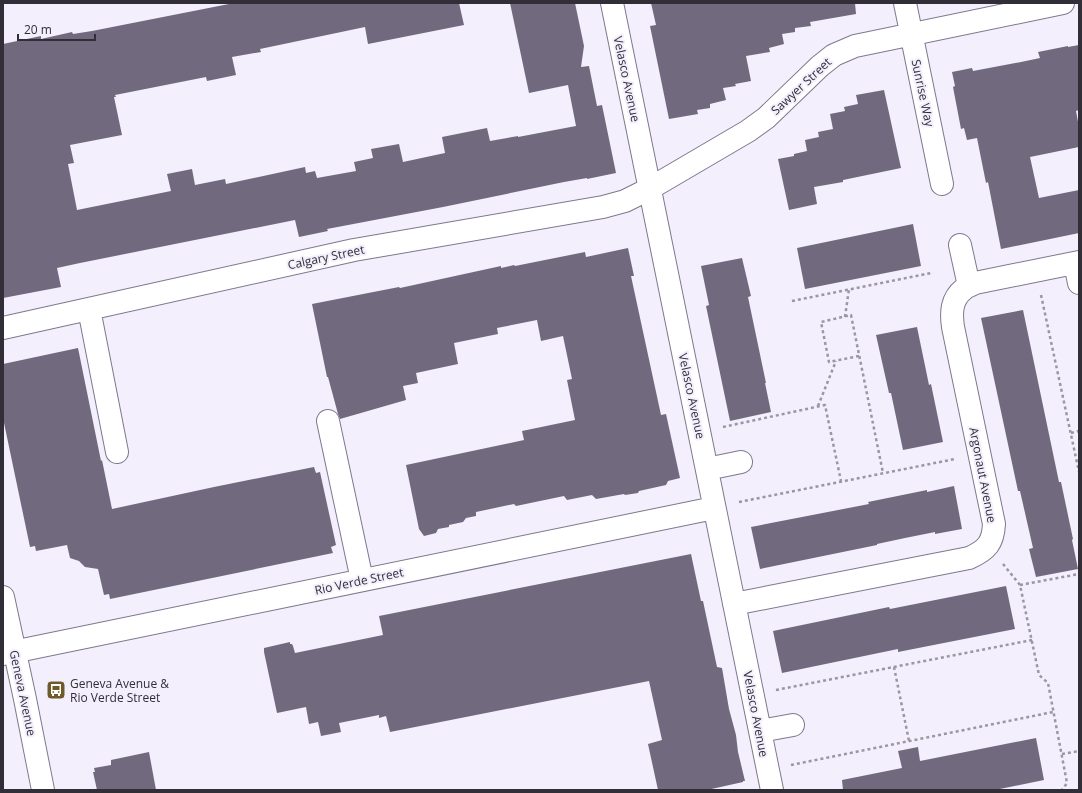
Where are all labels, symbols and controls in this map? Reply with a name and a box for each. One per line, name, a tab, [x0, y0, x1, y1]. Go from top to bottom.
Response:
scale bar	[18, 16, 95, 42]
text: 20 m	[24, 21, 52, 38]
street label: Velasco Avenue	[610, 35, 644, 124]
street label: Sawyer Street	[767, 54, 835, 118]
street label: Sunrise Way	[908, 58, 939, 129]
street label: Calgary Street	[286, 241, 366, 273]
street label: Velasco Avenue	[675, 352, 709, 441]
street label: Argonaut Avenue	[965, 426, 1001, 524]
street label: Rio Verde Street	[313, 563, 405, 599]
street label: Geneva Avenue	[6, 649, 40, 738]
street label: Velasco Avenue	[739, 670, 773, 759]
place label: Geneva Avenue & Rio Verde Street	[70, 675, 169, 706]
bus stop icon: Geneva Avenue & Rio Verde Street	[45, 679, 67, 701]

